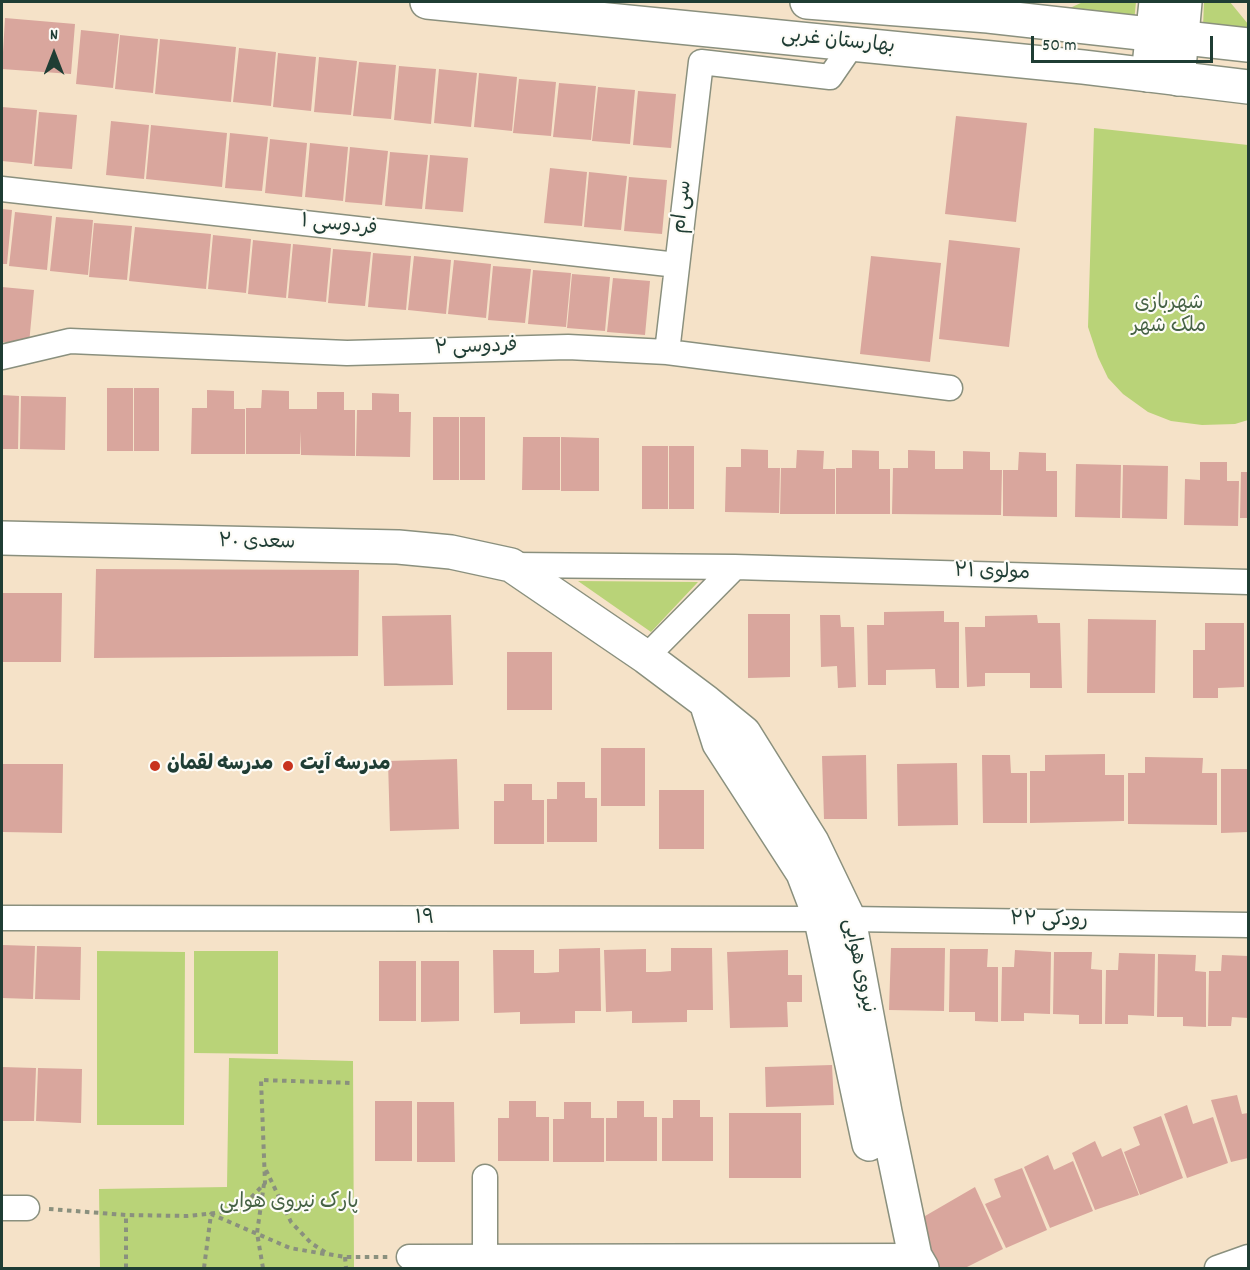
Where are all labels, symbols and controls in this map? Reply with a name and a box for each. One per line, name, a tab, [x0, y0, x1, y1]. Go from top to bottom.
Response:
north arrow	[24, 24, 84, 84]
text: N	[50, 24, 58, 47]
scale bar	[1034, 24, 1216, 62]
street label: بهارستان غربی	[780, 25, 896, 61]
text: 50 m	[1042, 34, 1077, 59]
street label: سی ام	[669, 179, 699, 235]
street label: فردوسی ۱	[300, 211, 378, 243]
park label: شهربازی ملک شهر	[1132, 293, 1206, 340]
street label: فردوسی ۲	[434, 336, 518, 362]
street label: سعدی ۲۰	[218, 531, 296, 557]
street label: مولوی ۲۱	[954, 561, 1030, 587]
place label: مدرسه لقمان	[167, 754, 273, 778]
place label: مدرسه آیت	[300, 754, 391, 778]
marker: مدرسه لقمان	[148, 759, 162, 773]
marker: مدرسه آیت	[281, 759, 295, 773]
street label: ۱۹	[415, 908, 435, 932]
street label: رودکی ۲۲	[1010, 909, 1088, 935]
street label: نیروی هوایی	[835, 917, 879, 1015]
park label: پارک نیروی هوایی	[219, 1192, 359, 1216]

